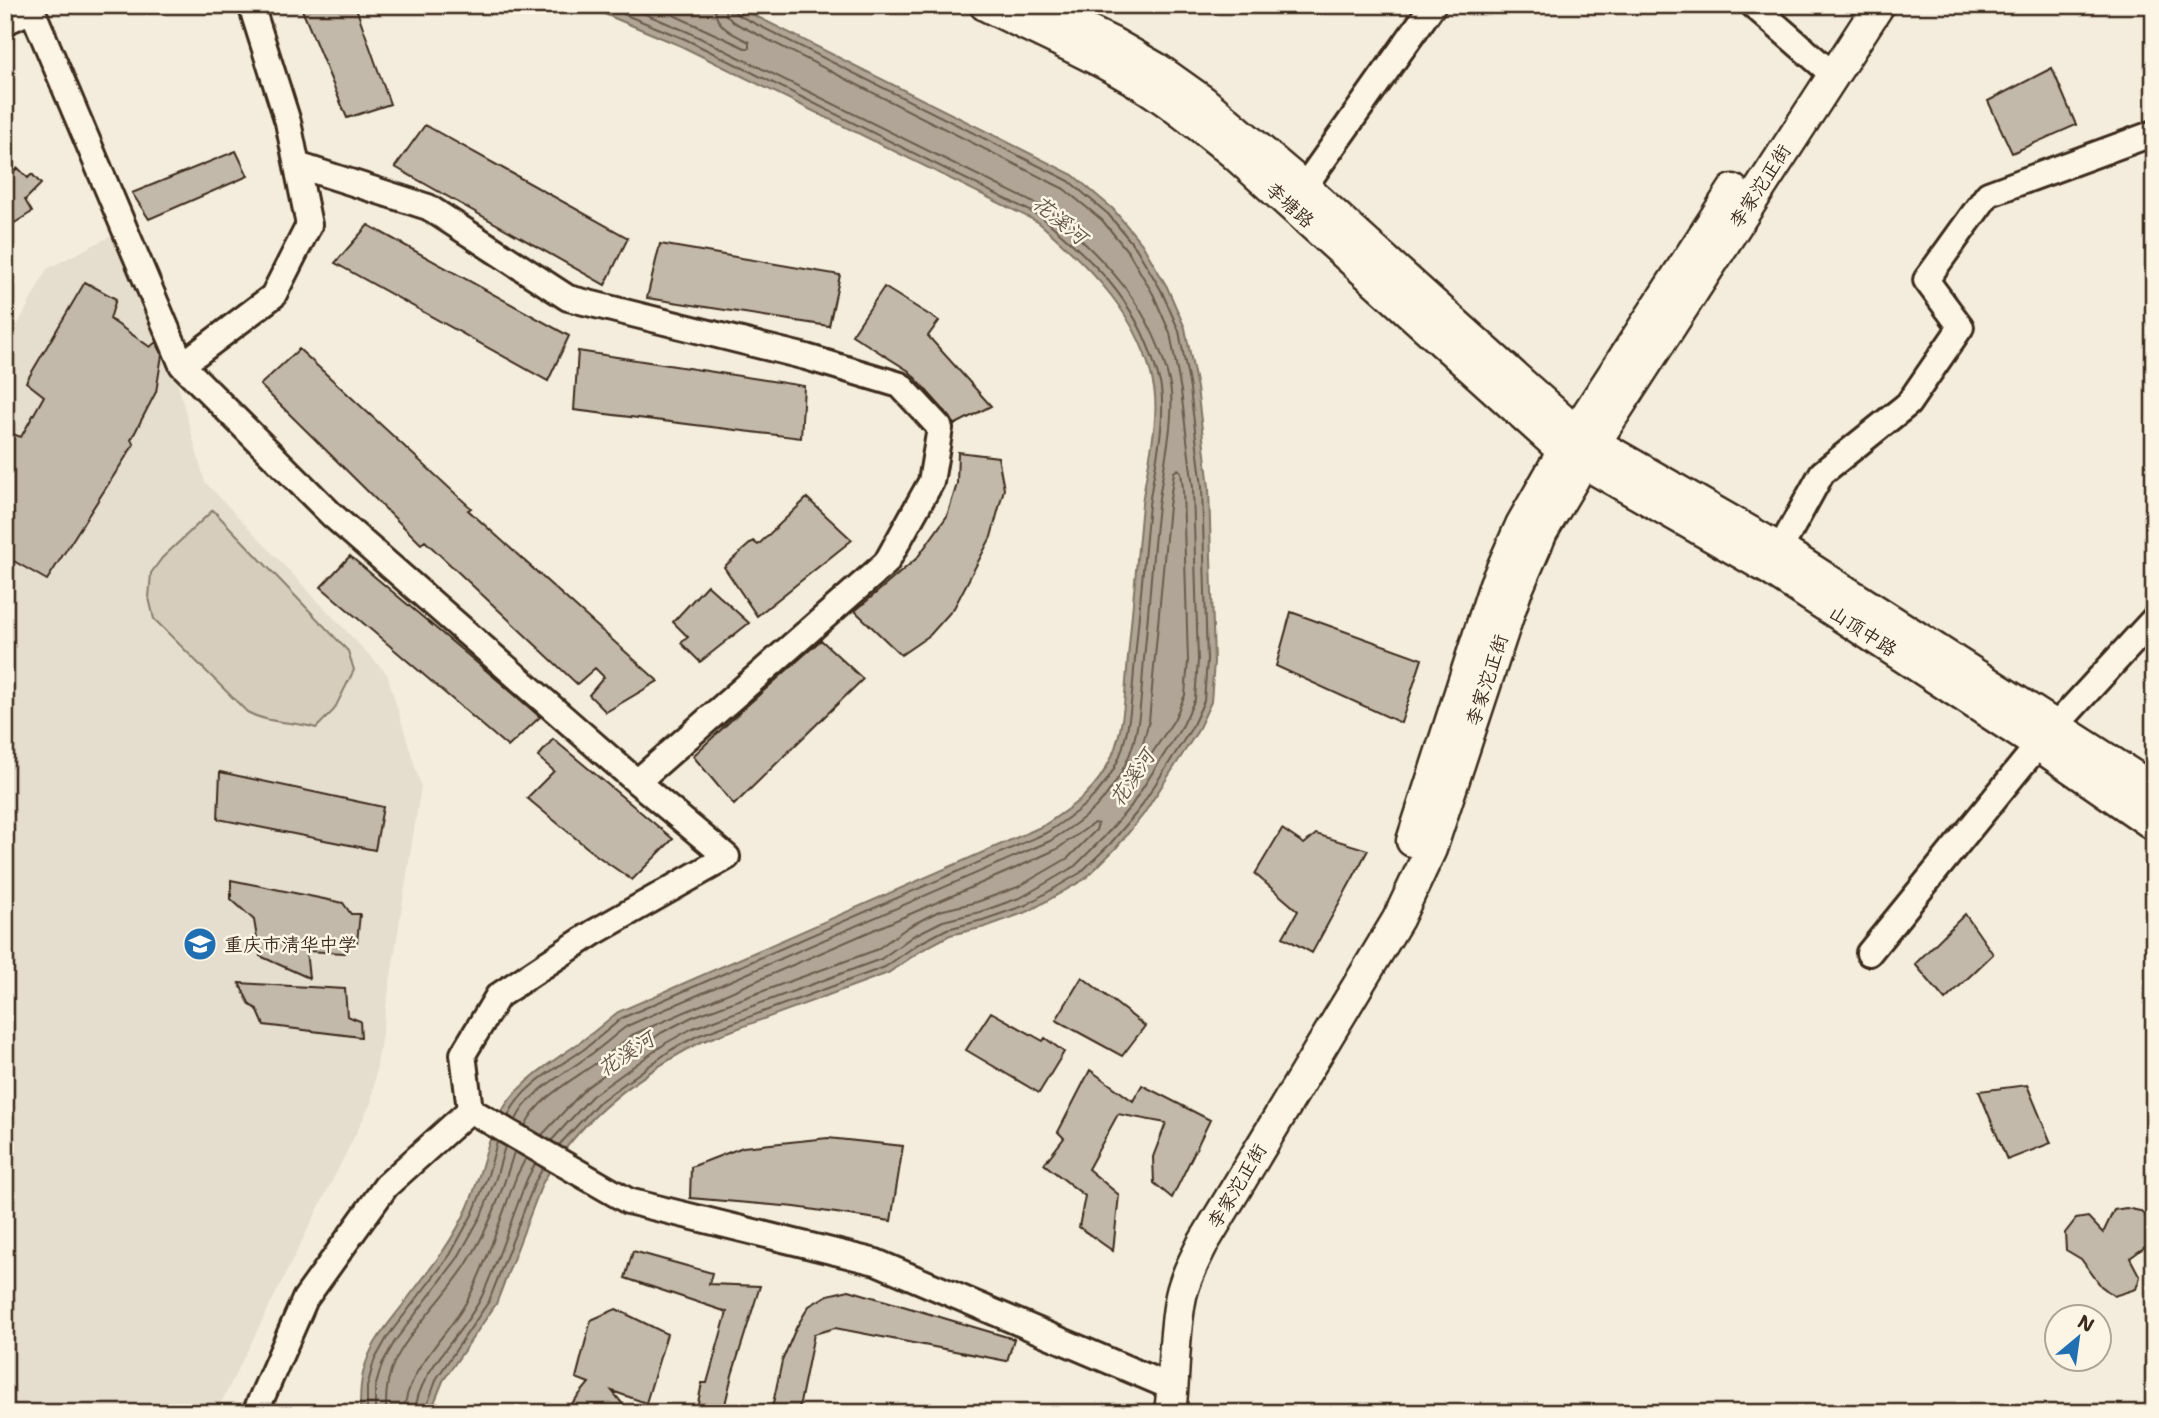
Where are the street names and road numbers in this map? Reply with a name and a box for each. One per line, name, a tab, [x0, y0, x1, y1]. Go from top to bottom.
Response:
street label: 李家沱正街	[1724, 139, 1796, 233]
street label: 李塘路	[1260, 177, 1320, 233]
street label: 山顶中路	[1824, 600, 1902, 662]
street label: 李家沱正街	[1460, 631, 1514, 729]
street label: 李家沱正街	[1202, 1139, 1272, 1233]

